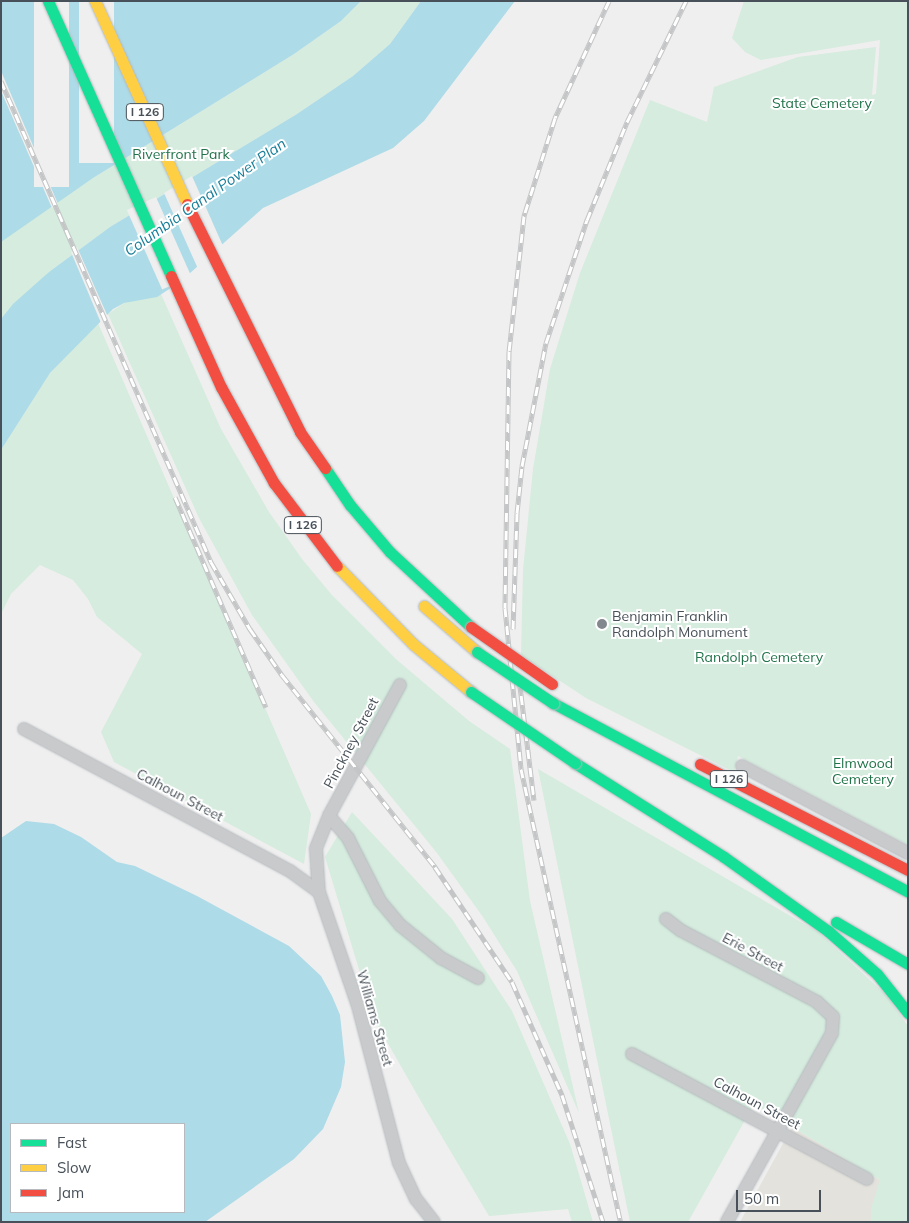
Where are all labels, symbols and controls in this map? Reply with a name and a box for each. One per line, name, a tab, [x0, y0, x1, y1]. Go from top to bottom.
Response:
park label: State Cemetery	[772, 95, 872, 111]
road number: I 126	[125, 102, 165, 121]
water label: Columbia Canal Power Plan	[121, 134, 289, 260]
park label: Riverfront Park	[132, 146, 230, 162]
road number: I 126	[283, 516, 323, 534]
place label: Benjamin Franklin Randolph Monument	[612, 608, 748, 640]
marker: Benjamin Franklin Randolph Monument	[596, 618, 608, 630]
park label: Randolph Cemetery	[695, 649, 823, 665]
street label: Pinckney Street	[320, 695, 382, 791]
park label: Elmwood Cemetery	[832, 755, 894, 788]
street label: Calhoun Street	[134, 765, 226, 825]
road number: I 126	[709, 770, 749, 789]
street label: Erie Street	[720, 929, 786, 975]
street label: Williams Street	[353, 968, 397, 1068]
street label: Calhoun Street	[711, 1073, 803, 1133]
legend	[10, 1123, 185, 1213]
text: Fast	[57, 1133, 87, 1152]
text: Slow	[57, 1158, 91, 1177]
scale bar	[739, 1180, 824, 1212]
text: Jam	[57, 1183, 84, 1202]
text: 50 m	[744, 1189, 779, 1208]

